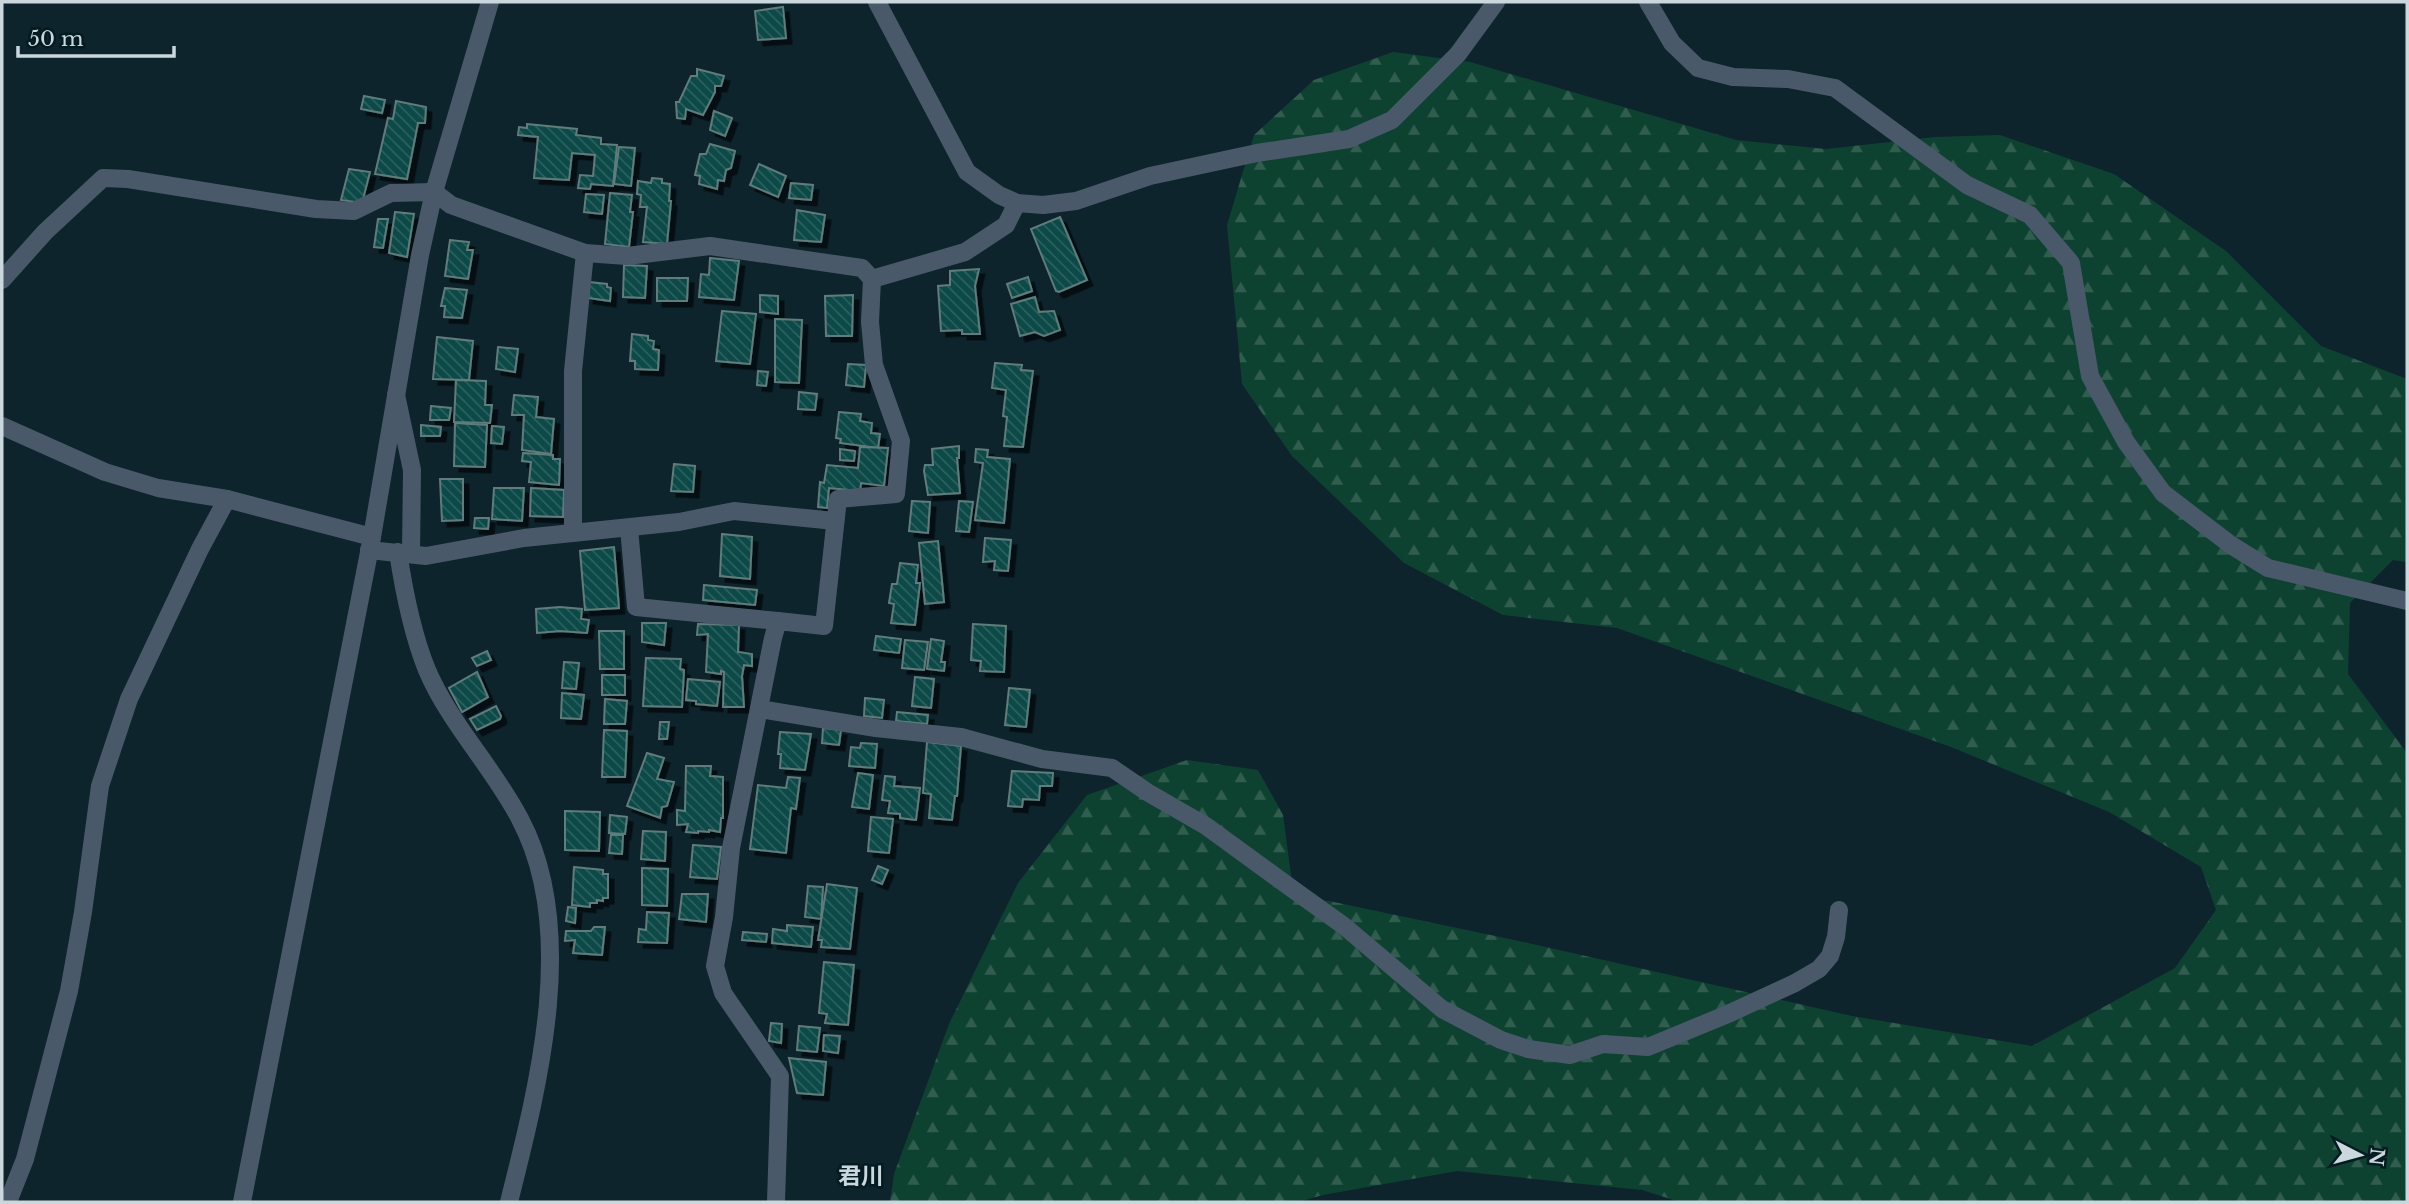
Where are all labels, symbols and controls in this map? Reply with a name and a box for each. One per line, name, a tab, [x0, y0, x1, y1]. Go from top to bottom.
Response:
scale bar	[18, 14, 173, 58]
text: 50 m	[28, 26, 84, 52]
north arrow	[2325, 1120, 2395, 1190]
text: N	[2364, 1147, 2389, 1167]
district label: 君川	[838, 1162, 884, 1190]

